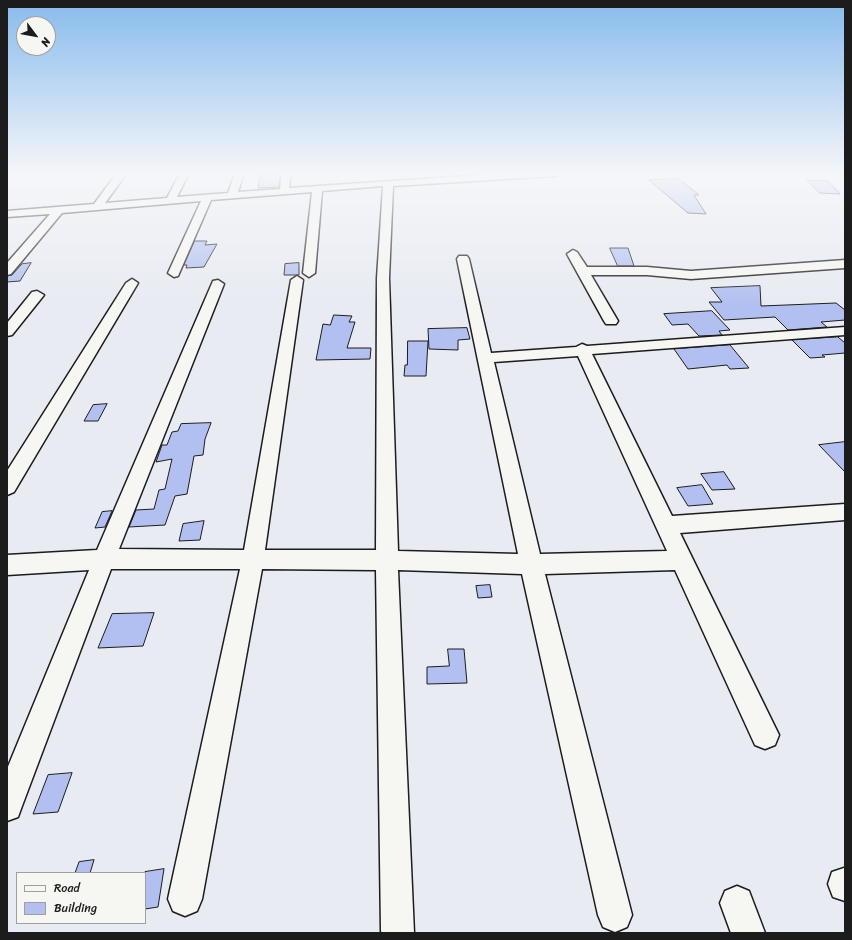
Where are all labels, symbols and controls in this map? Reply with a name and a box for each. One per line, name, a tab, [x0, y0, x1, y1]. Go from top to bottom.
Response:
north arrow	[16, 16, 56, 56]
text: N	[36, 34, 56, 50]
legend	[16, 872, 146, 924]
text: Road	[54, 877, 80, 899]
text: Building	[54, 897, 97, 919]

